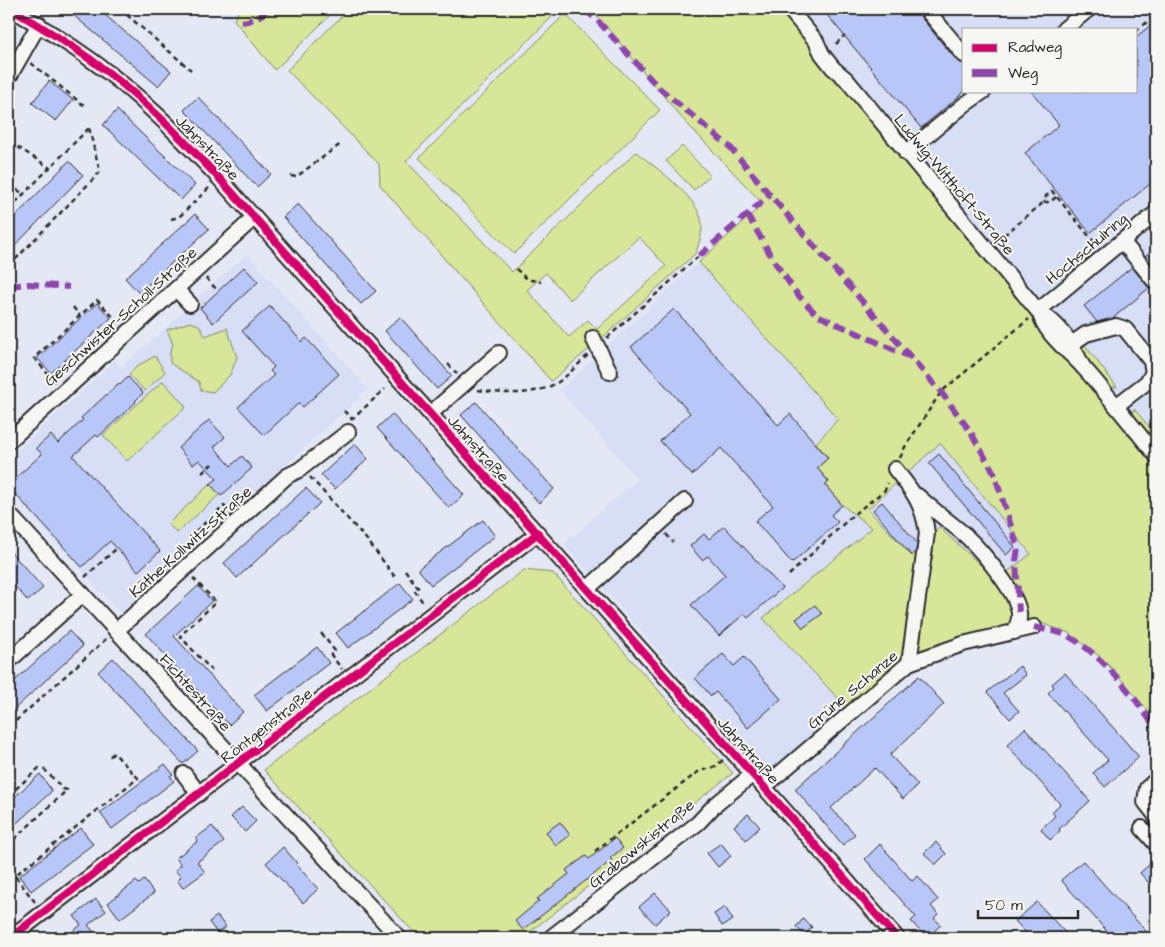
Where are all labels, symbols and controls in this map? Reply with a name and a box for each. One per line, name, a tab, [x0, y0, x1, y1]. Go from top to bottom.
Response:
legend	[962, 28, 1138, 92]
text: Radweg	[1008, 37, 1062, 59]
text: Weg	[1008, 63, 1038, 85]
street label: Ludwig-Witthöft-Straße	[888, 109, 1020, 261]
street label: Jahnstraße	[170, 110, 245, 186]
street label: Hochschulring	[1041, 208, 1133, 290]
street label: Geschwister-Scholl-Straße	[39, 242, 202, 392]
street label: Jahnstraße	[442, 410, 515, 488]
street label: Käthe-Kollwitz-Straße	[125, 480, 257, 603]
street label: Grüne Schanze	[803, 645, 903, 734]
street label: Fichtestraße	[154, 649, 237, 737]
street label: Röntgenstraße	[216, 683, 318, 769]
street label: Jahnstraße	[712, 712, 785, 790]
street label: Grabowskistraße	[584, 794, 700, 893]
scale bar	[978, 887, 1078, 919]
text: 50 m	[985, 895, 1023, 916]

